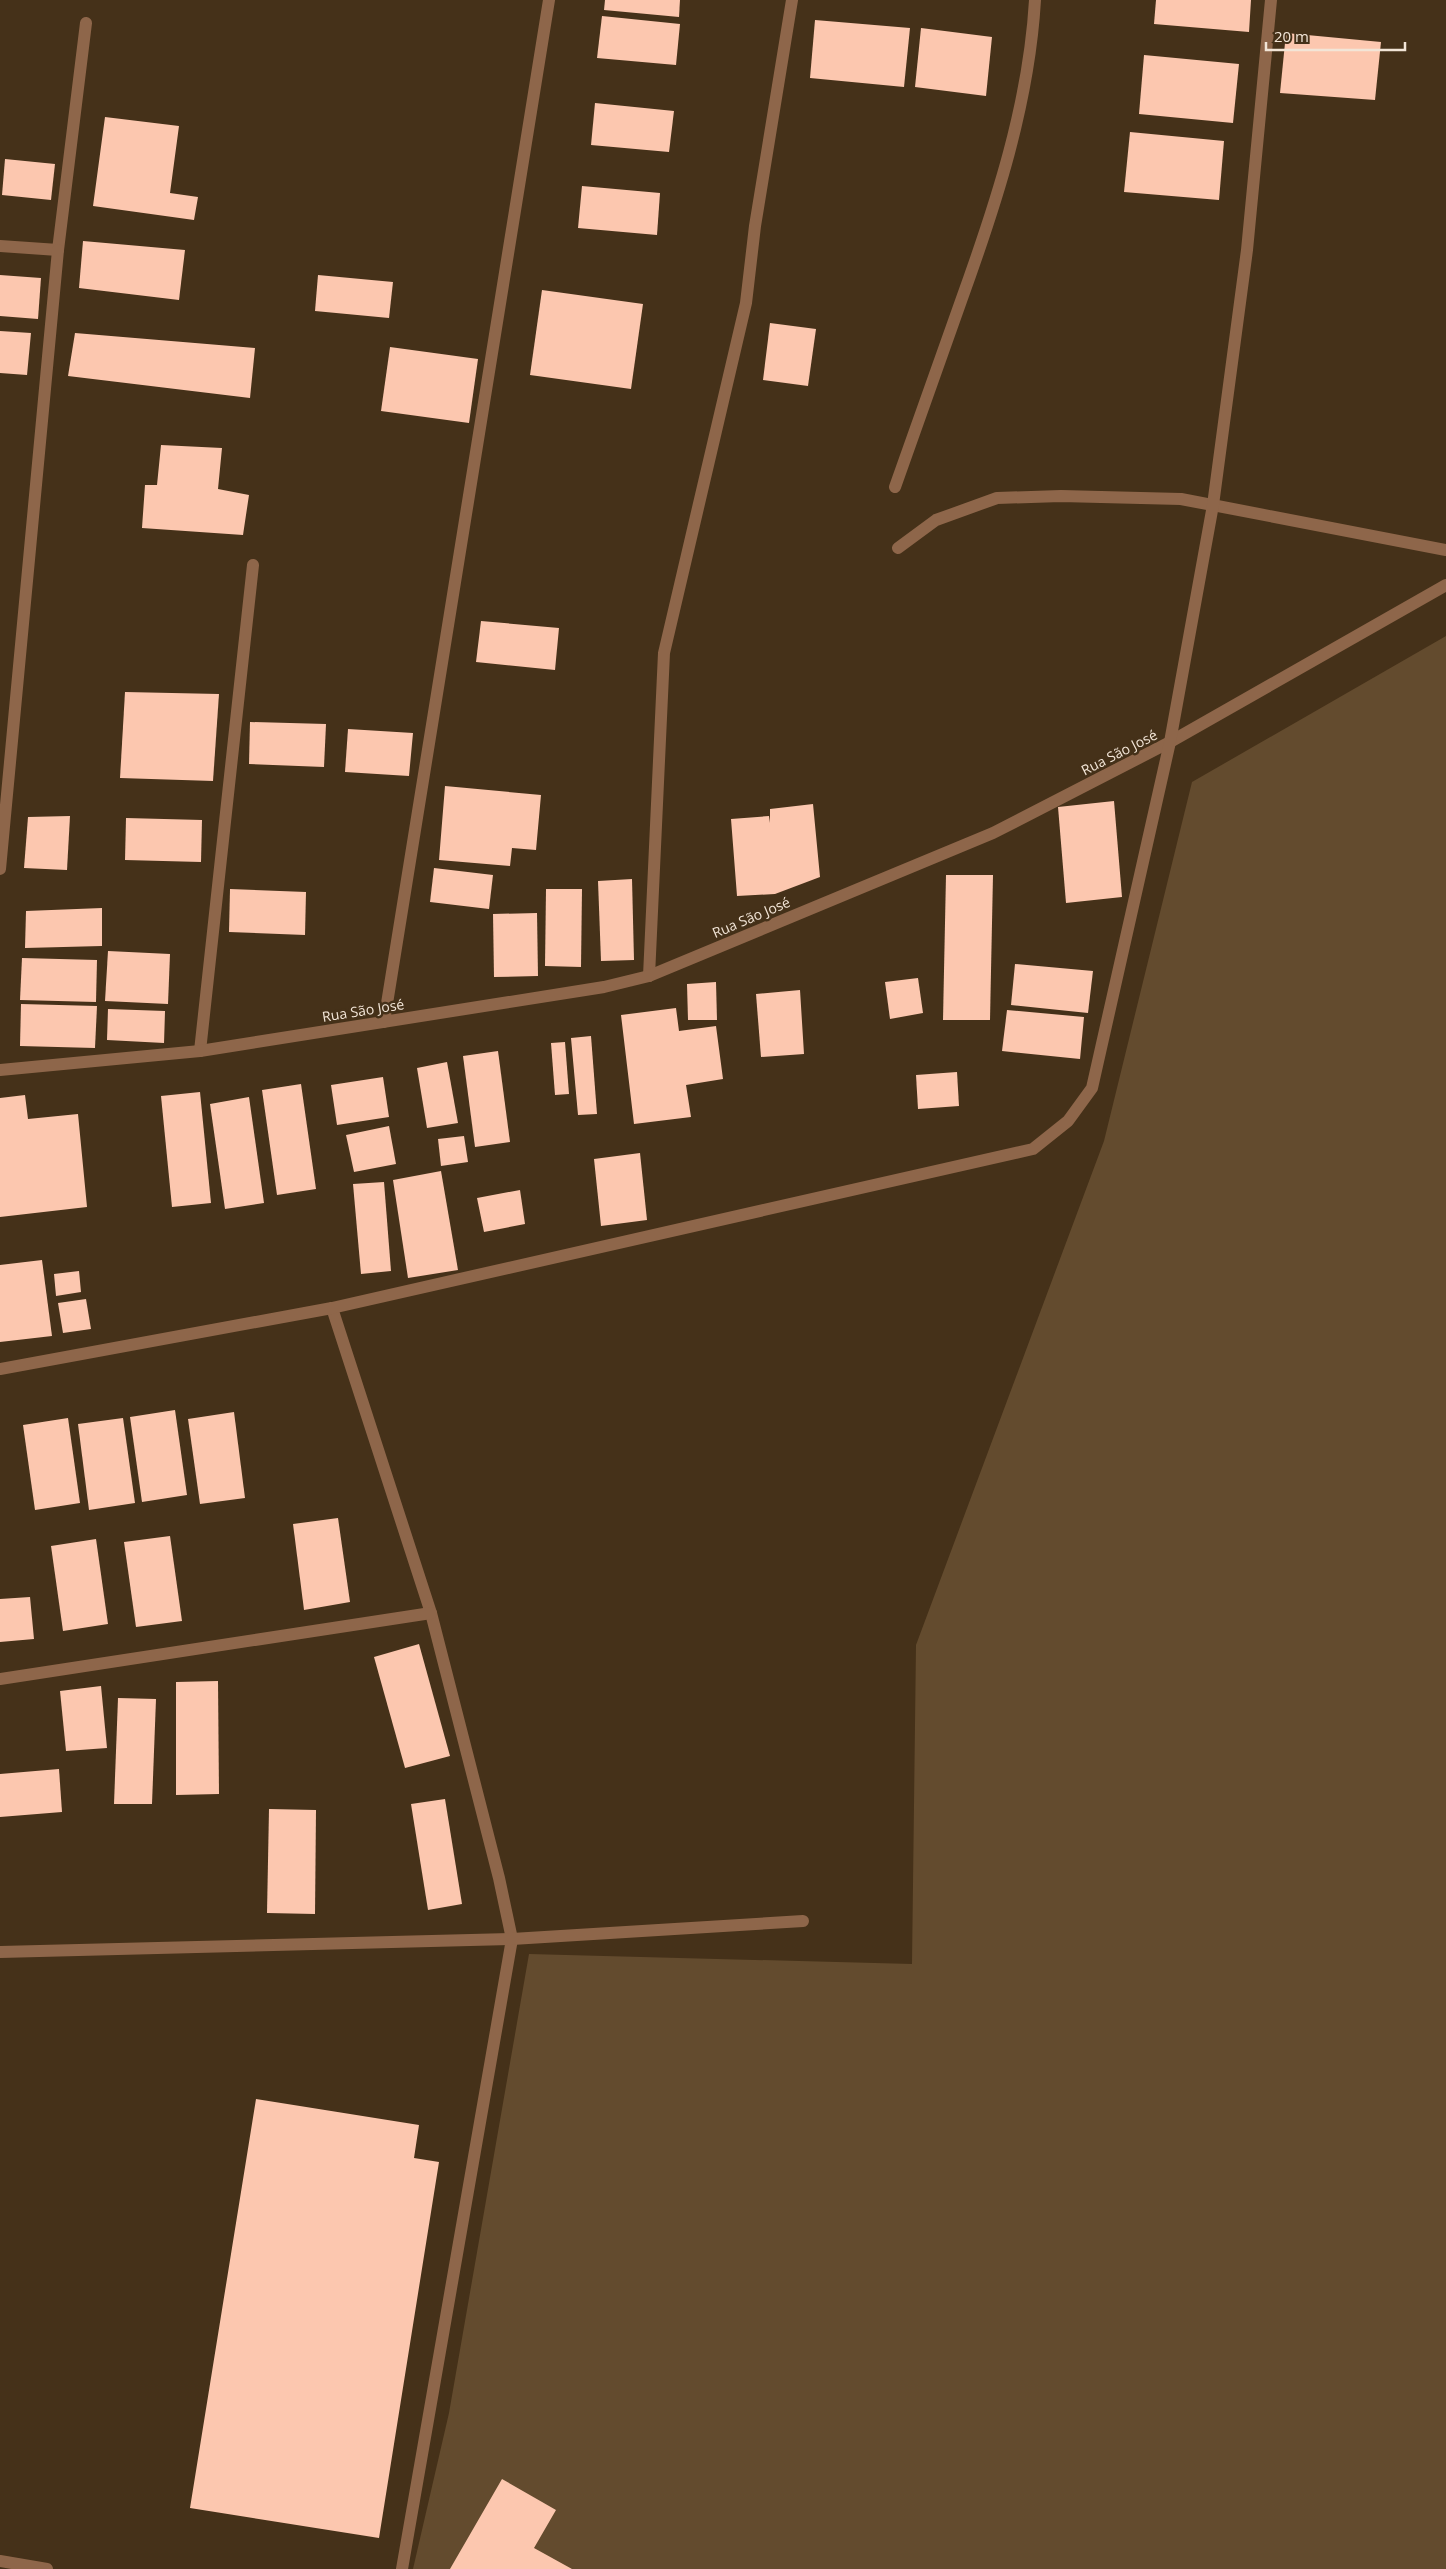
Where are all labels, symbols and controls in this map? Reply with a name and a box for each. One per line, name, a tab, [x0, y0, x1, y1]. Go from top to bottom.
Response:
scale bar	[1266, 20, 1405, 52]
text: 20 m	[1274, 26, 1309, 46]
street label: Rua São José	[1078, 725, 1160, 779]
street label: Rua São José	[709, 892, 793, 942]
street label: Rua São José	[321, 994, 406, 1026]

